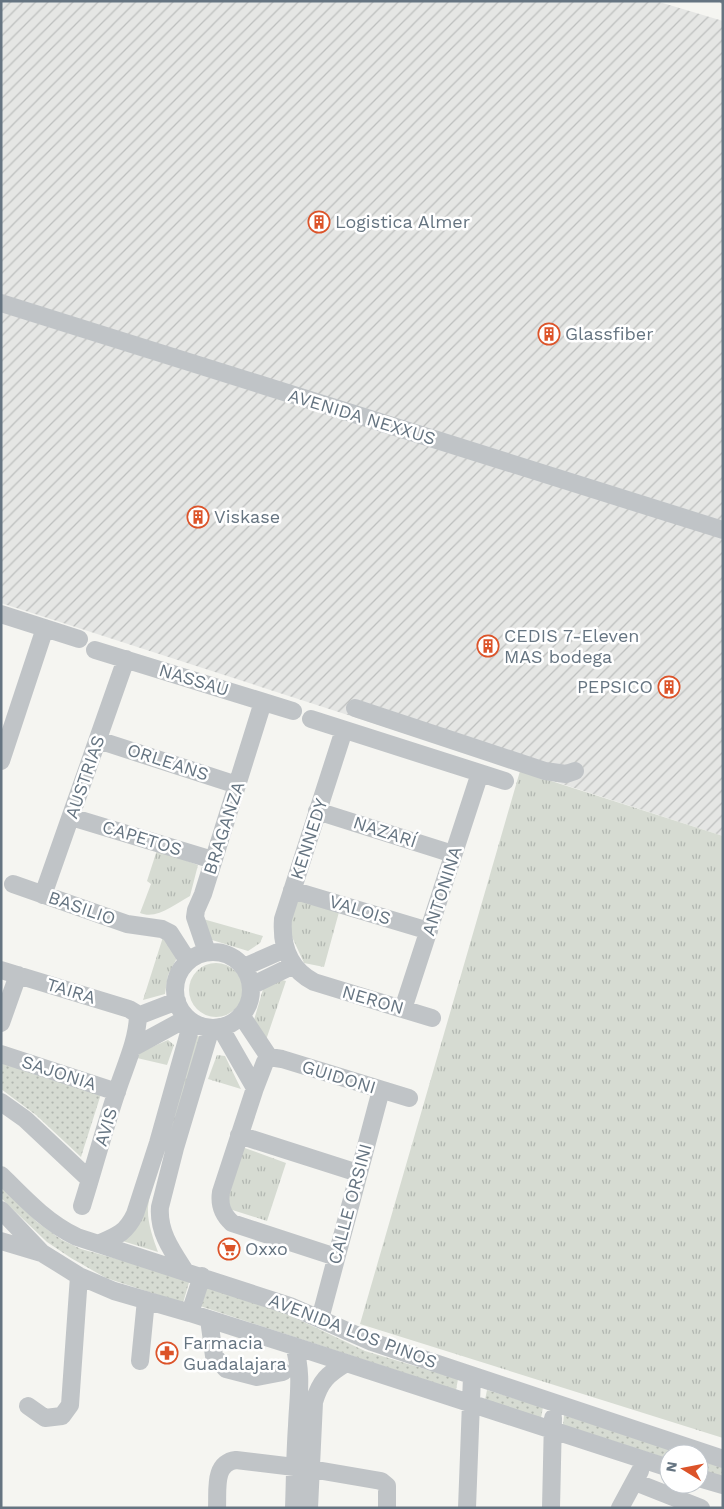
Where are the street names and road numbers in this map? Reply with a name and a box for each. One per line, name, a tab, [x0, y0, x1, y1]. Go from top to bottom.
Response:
street label: AVENIDA NEXXUS	[286, 384, 438, 449]
street label: NASSAU	[157, 659, 232, 700]
street label: AUSTRIAS	[60, 732, 109, 821]
street label: ORLEANS	[125, 739, 211, 785]
street label: BRAGANZA	[199, 779, 248, 877]
street label: KENNEDY	[286, 795, 332, 882]
street label: NAZARÍ	[351, 811, 420, 852]
street label: CAPETOS	[100, 815, 185, 860]
street label: ANTONINA	[417, 843, 466, 938]
street label: BASILIO	[46, 886, 119, 929]
street label: VALOIS	[327, 890, 393, 929]
street label: TAIRA	[44, 973, 98, 1008]
street label: NERON	[340, 981, 406, 1018]
street label: SAJONIA	[19, 1051, 99, 1094]
street label: GUIDONI	[300, 1055, 379, 1098]
street label: AVIS	[90, 1105, 121, 1149]
street label: CALLE ORSINI	[323, 1141, 376, 1267]
street label: AVENIDA LOS PINOS	[266, 1289, 440, 1372]

